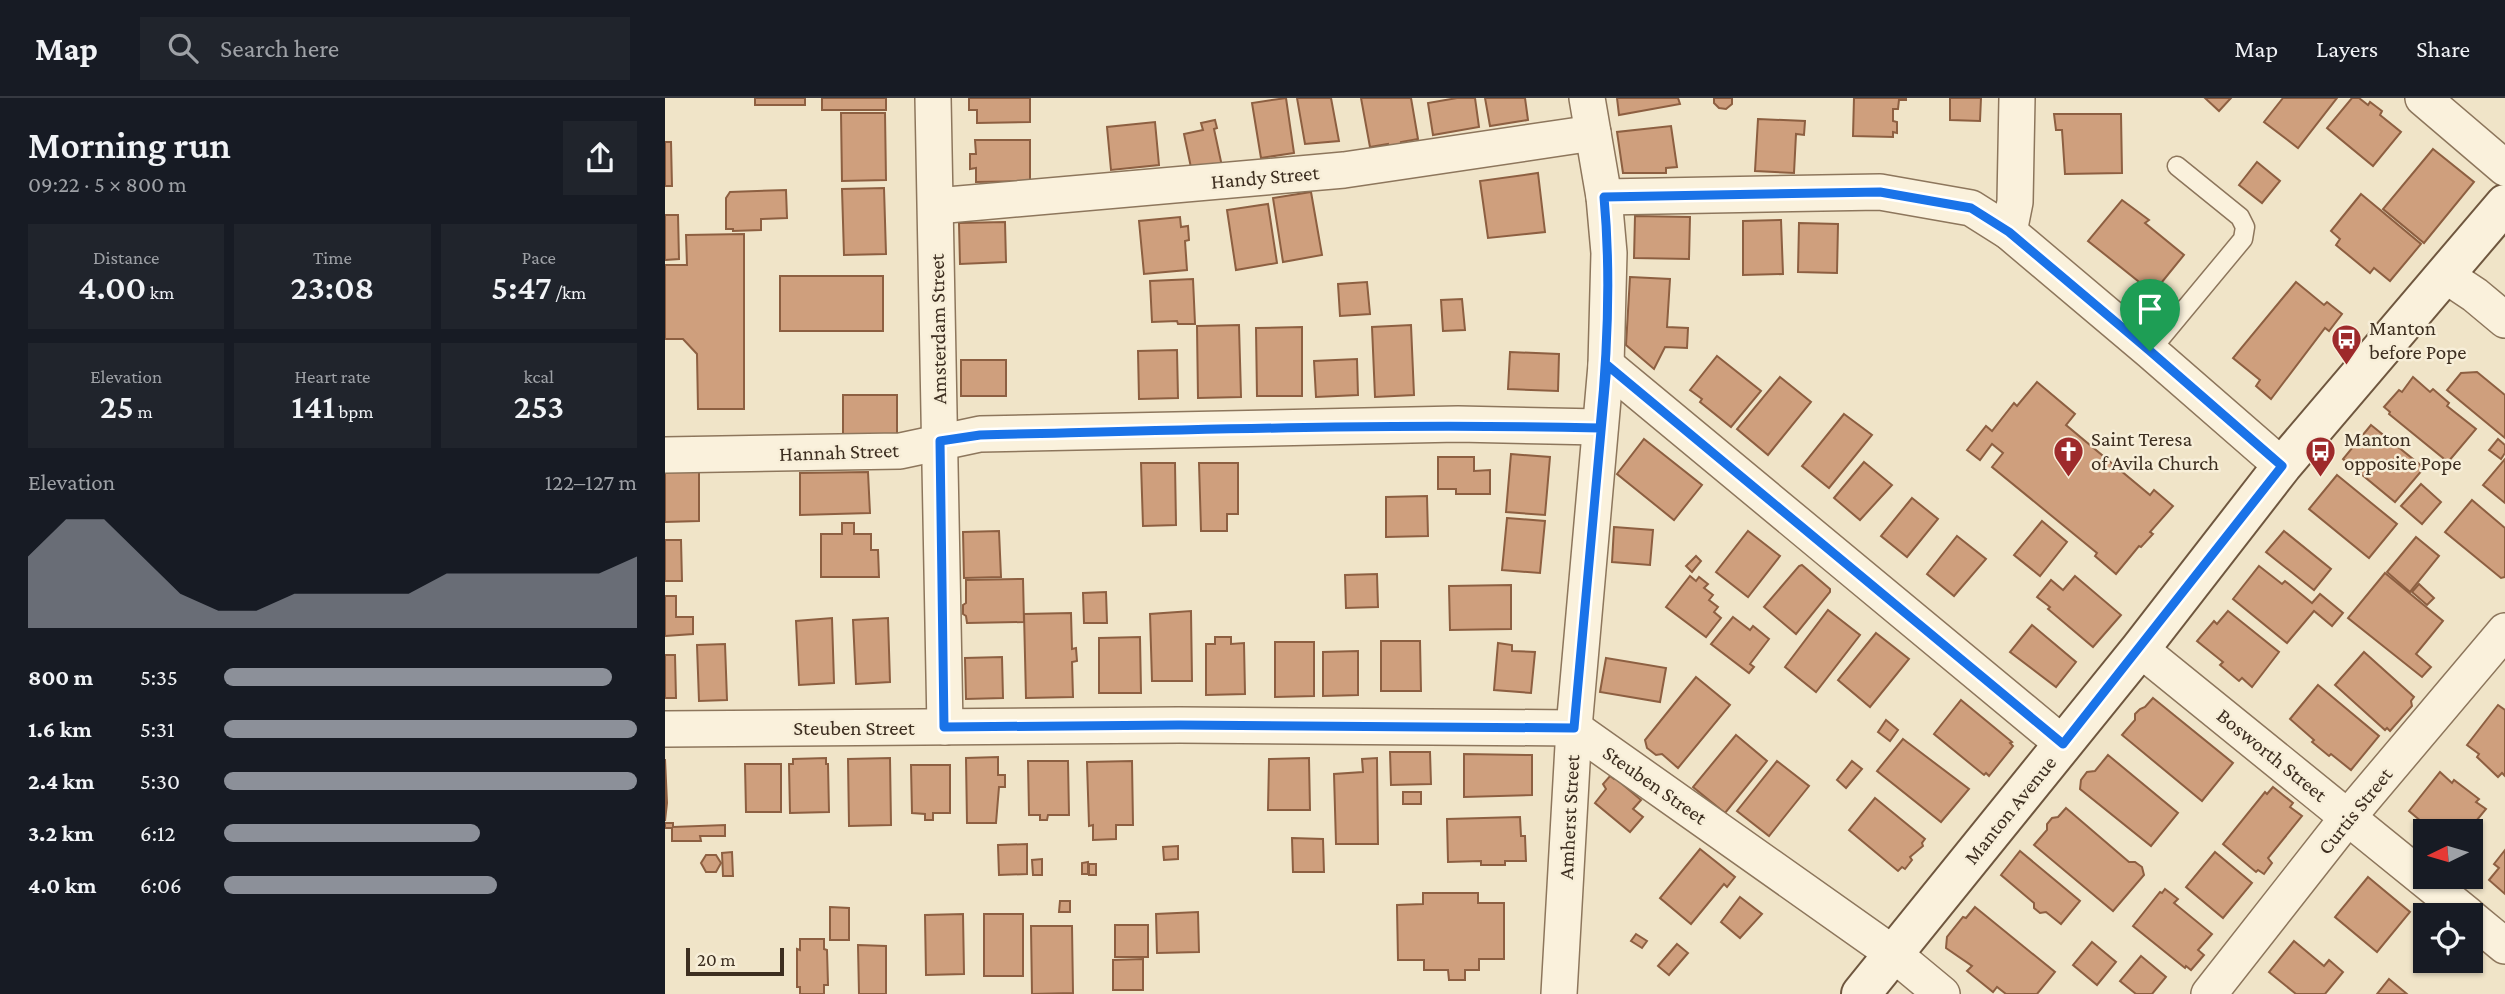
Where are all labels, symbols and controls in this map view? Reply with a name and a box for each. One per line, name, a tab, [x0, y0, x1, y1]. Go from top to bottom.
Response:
search box	[140, 17, 630, 80]
icon: search	[164, 29, 202, 67]
text: Map	[35, 30, 98, 67]
text: Search here	[220, 34, 339, 63]
text: Map	[2234, 35, 2278, 62]
text: Layers	[2316, 35, 2378, 62]
text: Share	[2416, 35, 2470, 62]
button: share	[563, 121, 637, 195]
text: Morning run	[28, 124, 231, 166]
street label: Handy Street	[1210, 160, 1321, 194]
text: 09:22 · 5 × 800 m	[28, 171, 187, 197]
text: Distance	[93, 247, 159, 268]
text: Time	[313, 247, 352, 268]
text: Pace	[522, 247, 556, 268]
street label: Amsterdam Street	[925, 252, 951, 405]
text: 4.00	[78, 268, 146, 307]
text: 23:08	[291, 268, 374, 307]
text: 5:47	[491, 268, 552, 307]
pin	[2120, 279, 2180, 351]
text: km	[146, 282, 174, 303]
text: /km	[552, 282, 586, 303]
icon: arrive	[2131, 290, 2169, 328]
place label: Manton before Pope	[2369, 316, 2467, 364]
bus stop icon: Manton before Pope	[2329, 323, 2363, 367]
text: Elevation	[90, 366, 162, 387]
text: Heart rate	[295, 366, 370, 387]
text: kcal	[524, 366, 554, 387]
text: 25	[100, 387, 134, 426]
text: 141	[291, 387, 335, 426]
text: 253	[514, 387, 564, 426]
text: m	[134, 401, 153, 422]
text: bpm	[335, 401, 374, 422]
place label: Saint Teresa of Avila Church	[2091, 427, 2219, 475]
place label: Manton opposite Pope	[2344, 427, 2461, 475]
church icon: Saint Teresa of Avila Church	[2051, 434, 2085, 478]
bus stop icon: Manton opposite Pope	[2304, 434, 2338, 478]
street label: Hannah Street	[779, 438, 901, 466]
text: Elevation	[28, 469, 115, 495]
text: 122–127 m	[545, 469, 637, 495]
text: 800 m	[28, 664, 93, 690]
text: 5:35	[140, 664, 178, 690]
street label: Bosworth Street	[2212, 703, 2333, 807]
text: 1.6 km	[28, 716, 92, 742]
text: 5:31	[140, 716, 175, 742]
street label: Steuben Street	[793, 716, 916, 740]
street label: Steuben Street	[1598, 740, 1712, 830]
street label: Manton Avenue	[1959, 751, 2061, 869]
street label: Amherst Street	[1554, 753, 1584, 880]
street label: Curtis Street	[2313, 762, 2398, 859]
text: 2.4 km	[28, 768, 95, 794]
text: 5:30	[140, 768, 180, 794]
north arrow	[2413, 819, 2483, 889]
map controls	[2413, 819, 2483, 973]
text: 3.2 km	[28, 820, 94, 846]
text: 6:12	[140, 820, 176, 846]
text: 4.0 km	[28, 872, 97, 898]
text: 6:06	[140, 872, 182, 898]
button: locate	[2413, 903, 2483, 973]
scale bar	[686, 945, 784, 977]
text: 20 m	[697, 949, 736, 970]

